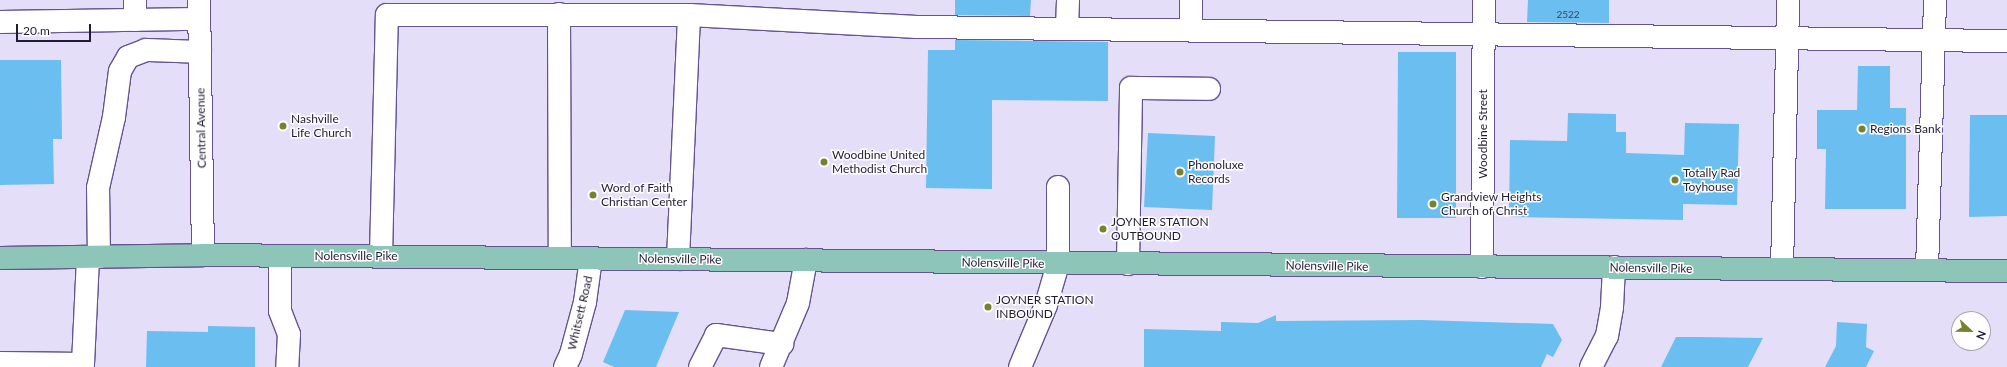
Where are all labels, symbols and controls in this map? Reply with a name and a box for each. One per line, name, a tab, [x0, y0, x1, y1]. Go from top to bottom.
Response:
house number: 2522	[1556, 9, 1580, 21]
scale bar	[18, 16, 93, 42]
text: 20 m	[23, 23, 50, 38]
street label: Central Avenue	[193, 87, 209, 169]
street label: Woodbine Street	[1476, 89, 1490, 179]
place label: Nashville Life Church	[291, 112, 351, 140]
marker: Nashville Life Church	[278, 121, 288, 131]
place label: Regions Bank	[1870, 122, 1941, 136]
marker: Regions Bank	[1857, 124, 1867, 134]
place label: Woodbine United Methodist Church	[832, 148, 927, 176]
marker: Woodbine United Methodist Church	[819, 157, 829, 167]
place label: Phonoluxe Records	[1188, 158, 1244, 186]
place label: Totally Rad Toyhouse	[1683, 166, 1741, 194]
marker: Phonoluxe Records	[1175, 167, 1185, 177]
marker: Totally Rad Toyhouse	[1670, 175, 1680, 185]
place label: Word of Faith Christian Center	[601, 181, 687, 209]
marker: Word of Faith Christian Center	[588, 190, 598, 200]
place label: Grandview Heights Church of Christ	[1441, 190, 1542, 218]
marker: Grandview Heights Church of Christ	[1428, 199, 1438, 209]
place label: JOYNER STATION OUTBOUND	[1111, 215, 1209, 243]
marker: JOYNER STATION OUTBOUND	[1098, 224, 1108, 234]
street label: Nolensville Pike	[314, 249, 398, 263]
street label: Nolensville Pike	[638, 251, 722, 267]
street label: Nolensville Pike	[961, 255, 1045, 271]
street label: Nolensville Pike	[1285, 258, 1369, 274]
street label: Nolensville Pike	[1609, 260, 1693, 276]
street label: Whitsett Road	[564, 275, 596, 351]
place label: JOYNER STATION INBOUND	[996, 293, 1094, 321]
marker: JOYNER STATION INBOUND	[983, 302, 993, 312]
north arrow	[1951, 311, 1991, 351]
text: N	[1974, 329, 1989, 342]

